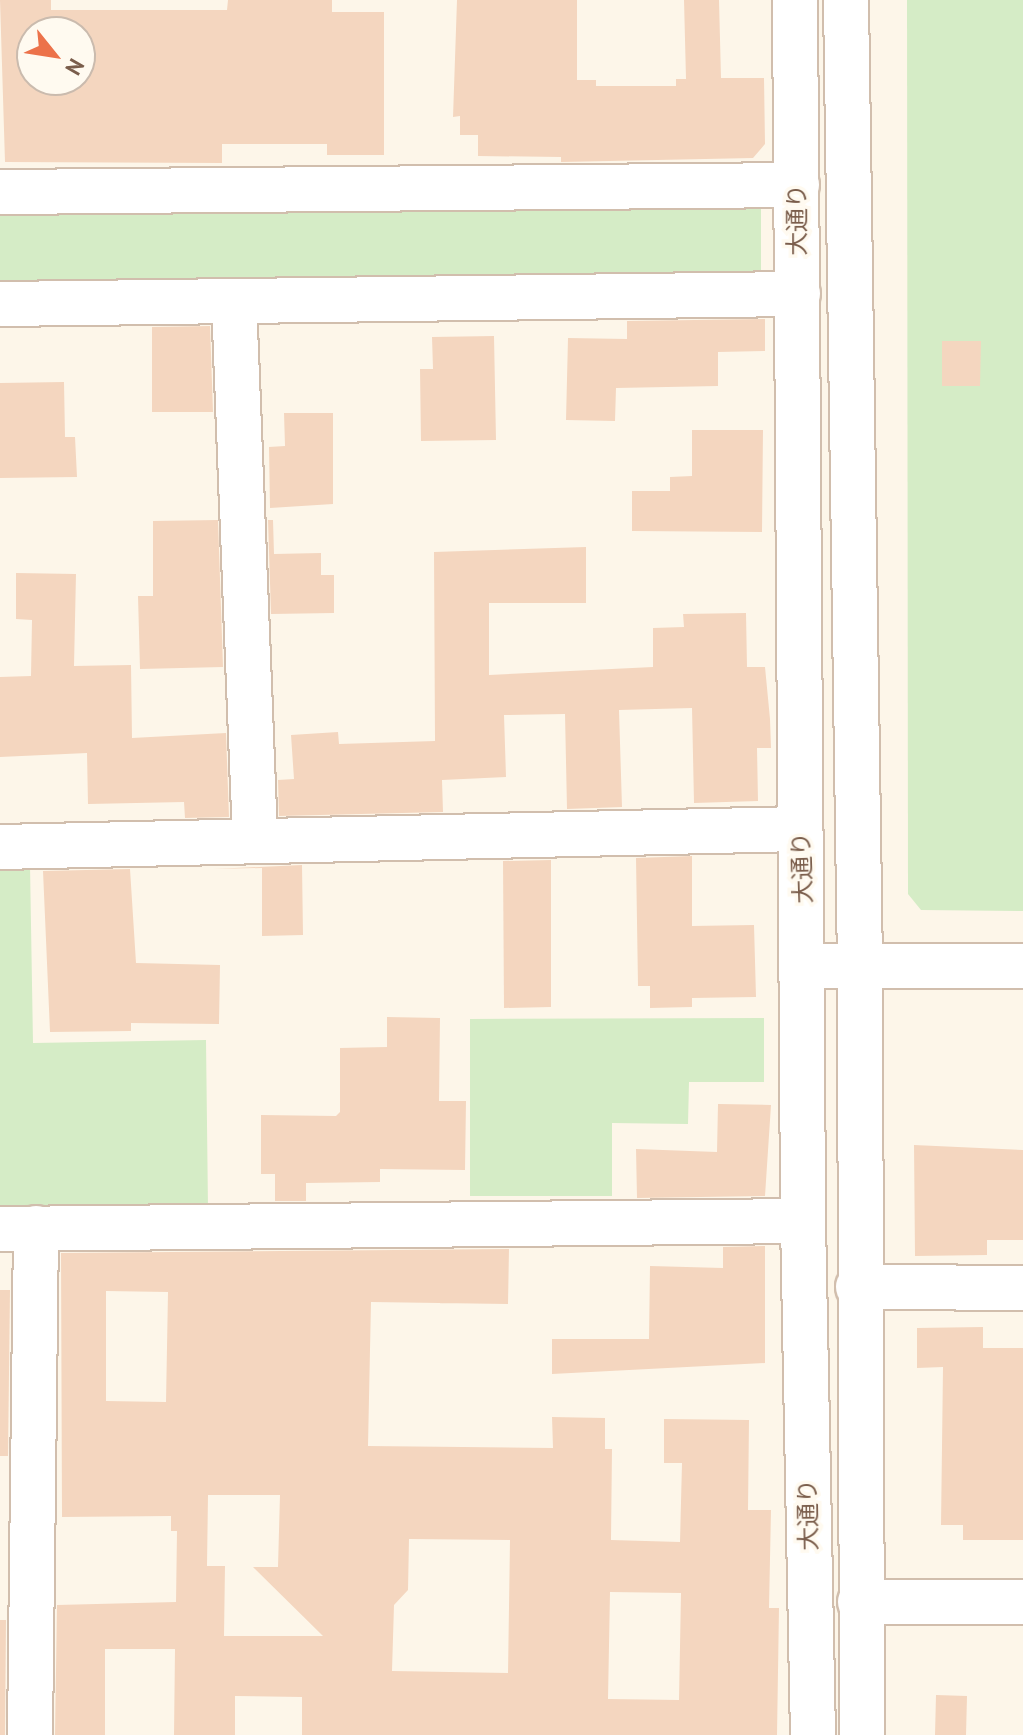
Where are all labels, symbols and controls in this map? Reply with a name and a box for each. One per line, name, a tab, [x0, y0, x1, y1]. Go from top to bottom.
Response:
north arrow	[16, 16, 96, 96]
text: N	[59, 54, 91, 80]
street label: 大通り	[783, 184, 811, 256]
street label: 大通り	[786, 832, 818, 904]
street label: 大通り	[793, 1479, 823, 1551]

